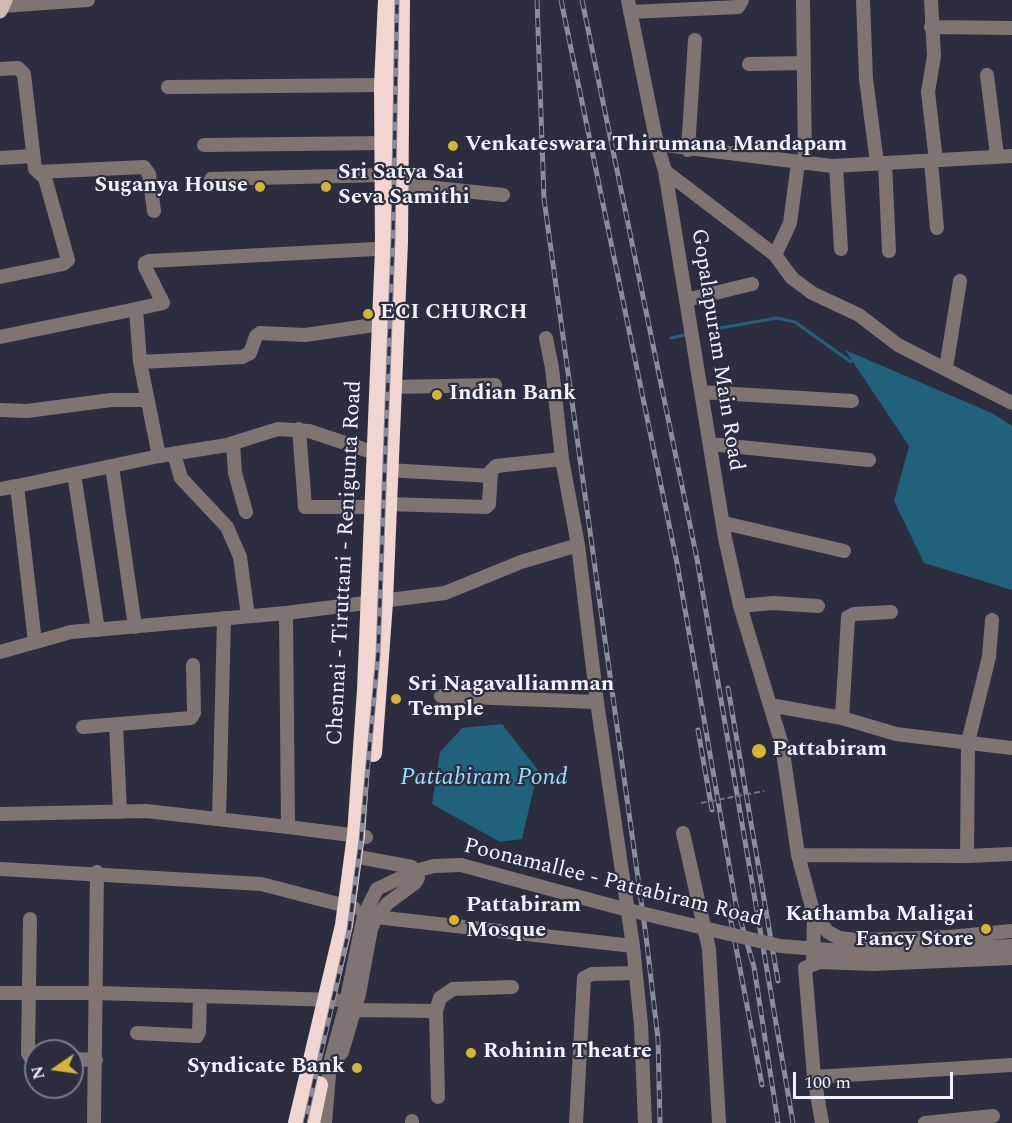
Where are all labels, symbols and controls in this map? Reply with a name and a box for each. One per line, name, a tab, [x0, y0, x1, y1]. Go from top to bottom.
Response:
place label: Venkateswara Thirumana Mandapam	[465, 133, 847, 159]
marker: Venkateswara Thirumana Mandapam	[446, 139, 460, 153]
place label: Sri Satya Sai Seva Samithi	[338, 161, 470, 212]
place label: Suganya House	[95, 174, 248, 200]
marker: Suganya House	[253, 180, 267, 194]
marker: Sri Satya Sai Seva Samithi	[319, 180, 333, 194]
street label: Gopalapuram Main Road	[684, 227, 748, 473]
place label: ECI CHURCH	[380, 301, 528, 327]
marker: ECI CHURCH	[361, 307, 375, 321]
street label: Chennai - Tiruttani - Renigunta Road	[323, 380, 369, 746]
place label: Indian Bank	[449, 382, 576, 408]
marker: Indian Bank	[430, 388, 444, 402]
place label: Sri Nagavalliamman Temple	[408, 673, 614, 724]
marker: Sri Nagavalliamman Temple	[389, 692, 403, 706]
place label: Pattabiram	[772, 738, 887, 764]
marker: Pattabiram	[750, 742, 768, 760]
water label: Pattabiram Pond	[400, 765, 568, 793]
street label: Poonamallee - Pattabiram Road	[461, 834, 765, 934]
place label: Pattabiram Mosque	[466, 894, 581, 945]
place label: Kathamba Maligai Fancy Store	[785, 903, 974, 954]
marker: Pattabiram Mosque	[447, 913, 461, 927]
marker: Kathamba Maligai Fancy Store	[979, 922, 993, 936]
north arrow	[24, 1039, 84, 1099]
place label: Rohinin Theatre	[483, 1040, 652, 1066]
marker: Rohinin Theatre	[464, 1046, 478, 1060]
place label: Syndicate Bank	[187, 1055, 345, 1081]
scale bar	[796, 1060, 956, 1098]
marker: Syndicate Bank	[350, 1061, 364, 1075]
text: N	[25, 1064, 52, 1082]
text: 100 m	[804, 1069, 851, 1096]

